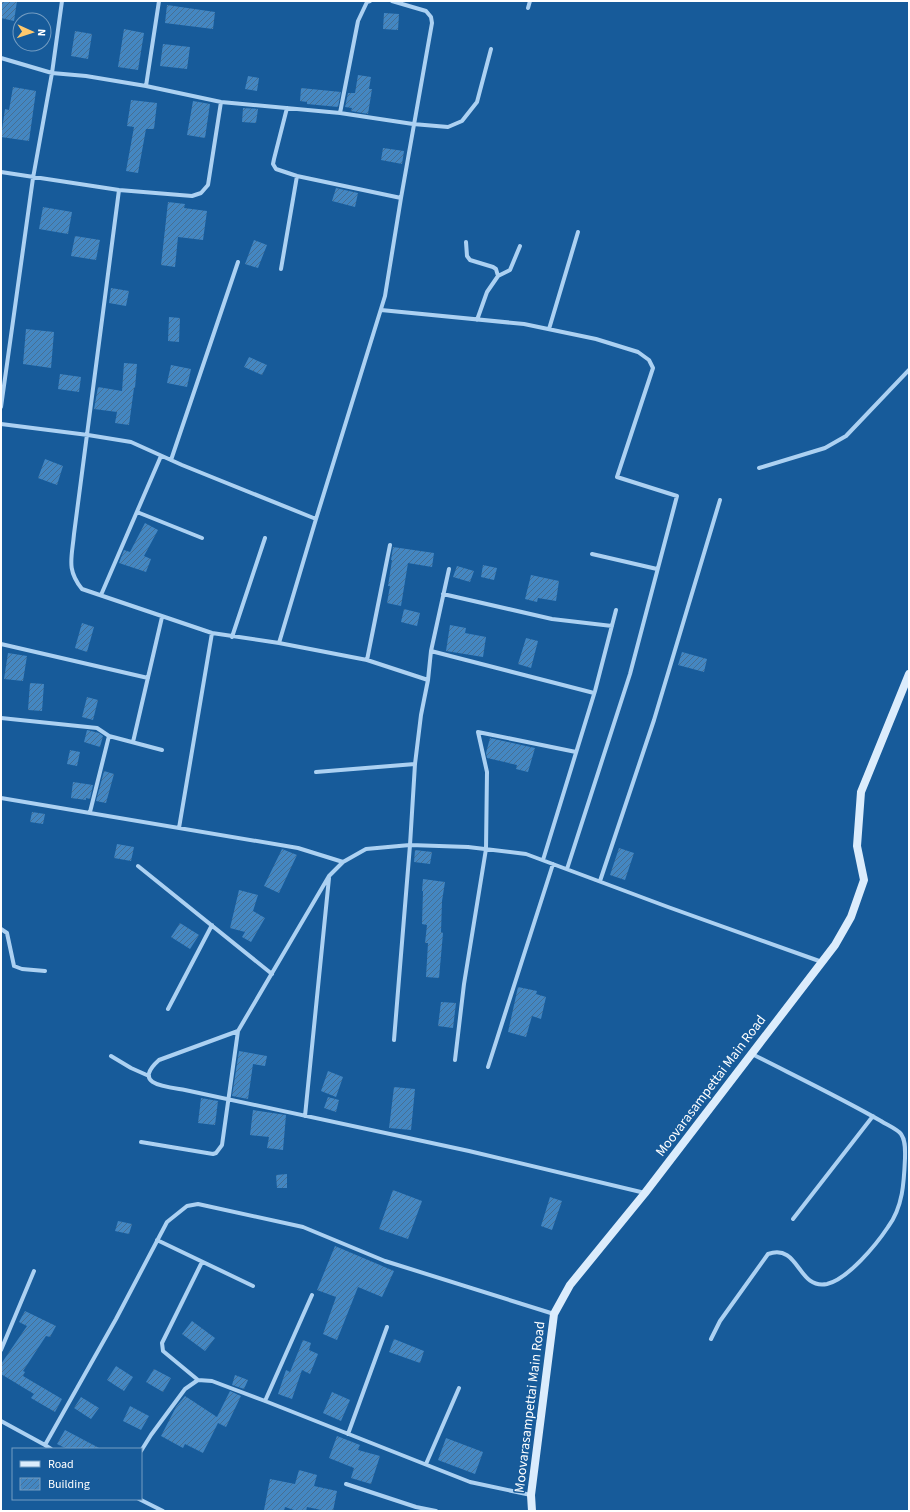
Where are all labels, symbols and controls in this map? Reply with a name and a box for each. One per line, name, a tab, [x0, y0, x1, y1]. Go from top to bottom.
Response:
north arrow	[12, 12, 52, 52]
text: N	[34, 28, 49, 37]
street label: Moovarasampettai Main Road	[651, 1011, 771, 1161]
street label: Moovarasampettai Main Road	[510, 1320, 550, 1494]
legend	[12, 1448, 142, 1500]
text: Road	[48, 1456, 74, 1473]
text: Building	[48, 1476, 90, 1493]

